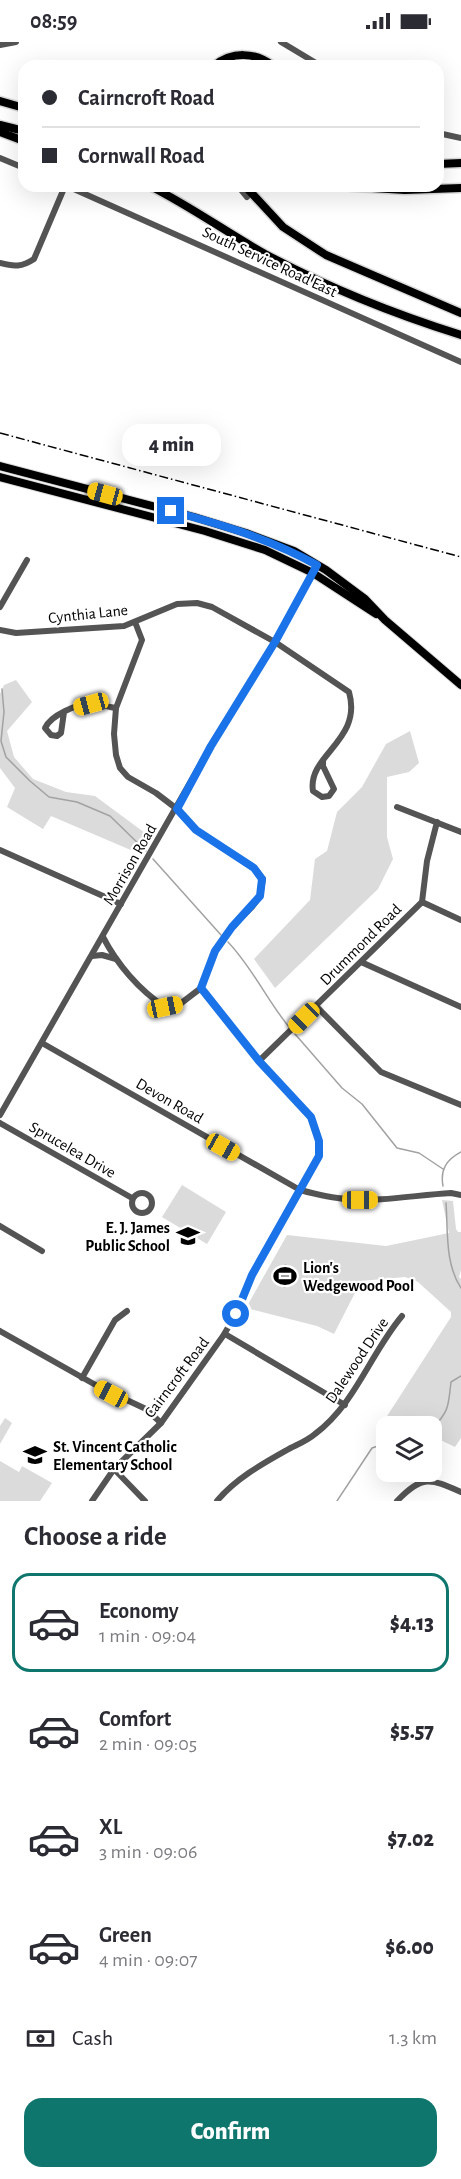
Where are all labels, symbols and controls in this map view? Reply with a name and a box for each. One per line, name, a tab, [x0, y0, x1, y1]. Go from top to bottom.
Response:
text: 08:59	[30, 10, 77, 32]
text: Cairncroft Road	[78, 87, 215, 109]
text: Cornwall Road	[78, 145, 205, 167]
street label: South Service Road East	[200, 224, 339, 300]
callout: 4 min	[122, 424, 220, 466]
text: 4 min	[149, 435, 194, 455]
car	[85, 481, 125, 507]
route end	[157, 497, 184, 524]
street label: Cynthia Lane	[47, 602, 129, 627]
car	[71, 691, 111, 717]
street label: Morrison Road	[100, 821, 159, 908]
street label: Drummond Road	[317, 901, 404, 988]
car	[146, 994, 184, 1020]
car	[285, 999, 323, 1037]
street label: Devon Road	[133, 1075, 206, 1126]
street label: Sprucelea Drive	[26, 1119, 119, 1181]
car	[203, 1130, 243, 1164]
car	[342, 1191, 378, 1209]
place label: E. J. James Public School	[85, 1220, 170, 1254]
school or university icon: E. J. James Public School	[175, 1223, 201, 1249]
place label: Lion's Wedgewood Pool	[303, 1260, 414, 1294]
sports icon: Lion's Wedgewood Pool	[272, 1263, 298, 1289]
route start	[222, 1300, 249, 1327]
street label: Dalewood Drive	[322, 1315, 391, 1406]
street label: Cairncroft Road	[141, 1334, 212, 1421]
car	[91, 1378, 131, 1410]
map controls	[376, 1416, 442, 1482]
button: layers	[376, 1416, 442, 1482]
place label: St. Vincent Catholic Elementary School	[53, 1439, 177, 1474]
school or university icon: St. Vincent Catholic Elementary School	[22, 1442, 48, 1468]
text: Choose a ride	[24, 1523, 167, 1550]
icon: car	[27, 1596, 81, 1650]
text: Economy	[99, 1600, 179, 1622]
text: $4.13	[390, 1612, 434, 1634]
text: 1 min · 09:04	[99, 1626, 196, 1646]
icon: car	[27, 1704, 81, 1758]
text: Comfort	[99, 1708, 171, 1730]
text: $5.57	[390, 1720, 434, 1742]
text: 2 min · 09:05	[99, 1734, 197, 1754]
icon: car	[27, 1812, 81, 1866]
text: XL	[99, 1816, 122, 1838]
text: $7.02	[387, 1828, 434, 1850]
text: 3 min · 09:06	[99, 1842, 197, 1862]
icon: car	[27, 1920, 81, 1974]
text: Green	[99, 1924, 152, 1946]
text: $6.00	[385, 1936, 434, 1958]
text: 4 min · 09:07	[99, 1950, 198, 1970]
icon: cash	[24, 2022, 57, 2055]
text: Cash	[72, 2027, 113, 2049]
text: 1.3 km	[389, 2028, 437, 2048]
button: Confirm	[24, 2098, 437, 2167]

